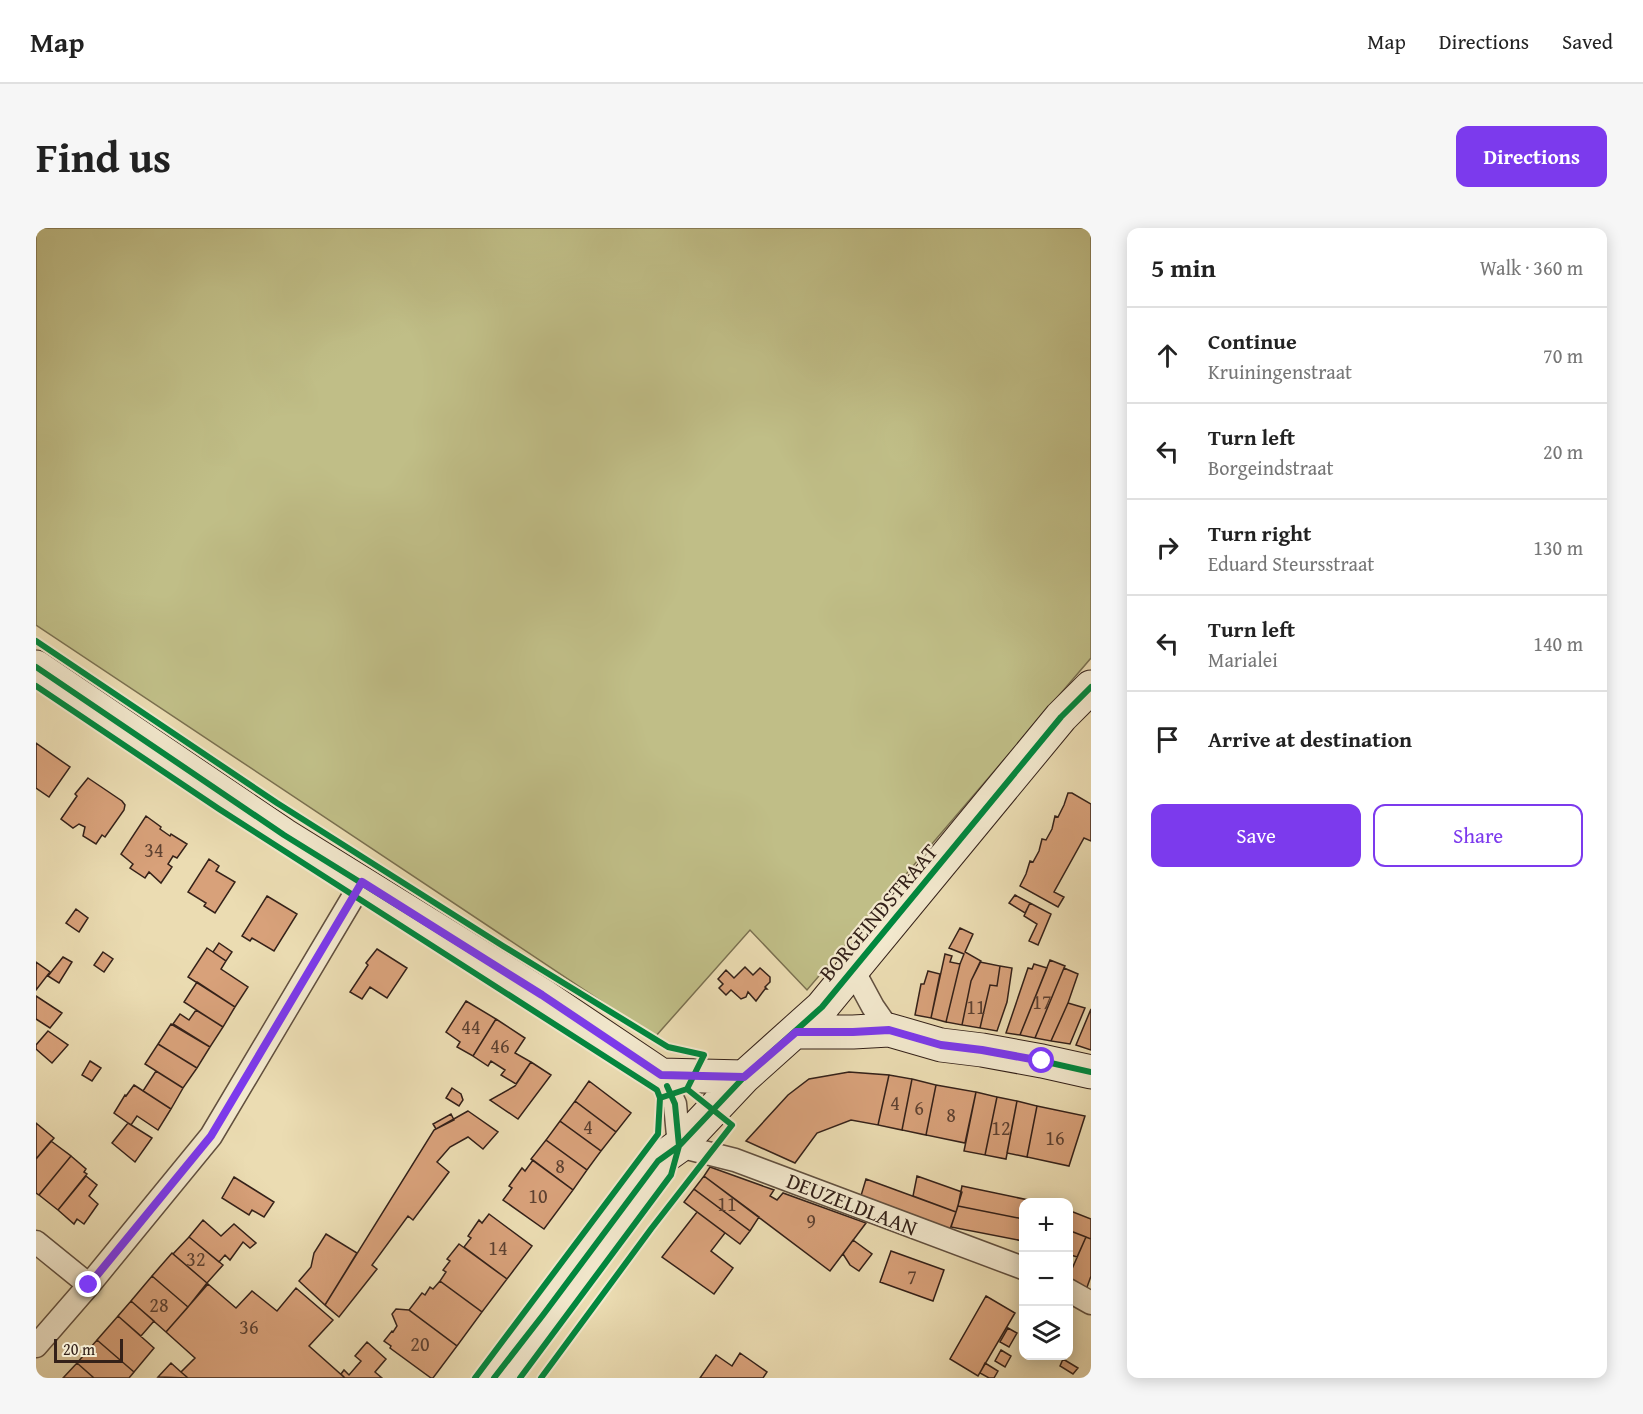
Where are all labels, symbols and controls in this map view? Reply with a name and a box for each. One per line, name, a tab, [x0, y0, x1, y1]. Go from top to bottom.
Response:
text: Map	[30, 21, 84, 62]
text: Map	[1367, 26, 1406, 57]
text: Directions	[1439, 26, 1529, 57]
text: Saved	[1562, 26, 1613, 57]
text: Find us	[36, 126, 171, 187]
button: Directions	[1456, 126, 1607, 187]
text: 5 min	[1151, 248, 1216, 287]
text: Walk · 360 m	[1480, 253, 1583, 282]
text: Continue	[1208, 325, 1297, 357]
icon: ahead	[1151, 339, 1184, 372]
text: 70 m	[1543, 341, 1583, 370]
text: Kruiningenstraat	[1208, 357, 1352, 386]
text: Turn left	[1208, 421, 1295, 453]
icon: left	[1151, 435, 1184, 468]
text: 20 m	[1543, 437, 1583, 466]
text: Borgeindstraat	[1208, 453, 1334, 482]
text: Turn right	[1208, 517, 1311, 549]
icon: right	[1151, 531, 1184, 564]
text: 130 m	[1533, 533, 1583, 562]
text: Eduard Steursstraat	[1208, 549, 1374, 578]
text: Turn left	[1208, 613, 1295, 645]
icon: left	[1151, 627, 1184, 660]
text: 140 m	[1533, 629, 1583, 658]
text: Marialei	[1208, 645, 1278, 674]
icon: arrive	[1151, 723, 1184, 756]
text: Arrive at destination	[1208, 723, 1412, 755]
button: Save	[1151, 804, 1361, 867]
button: Share	[1373, 804, 1583, 867]
house number: 34	[144, 835, 164, 864]
street label: BORGEINDSTRAAT	[811, 836, 945, 988]
house number: 17	[1032, 987, 1052, 1016]
house number: 11	[966, 992, 986, 1021]
house number: 44	[461, 1012, 481, 1041]
house number: 46	[490, 1031, 510, 1060]
route start	[1028, 1047, 1054, 1073]
house number: 4	[890, 1088, 900, 1117]
house number: 6	[914, 1093, 924, 1122]
house number: 8	[946, 1100, 956, 1129]
house number: 4	[583, 1112, 593, 1141]
house number: 12	[991, 1113, 1011, 1142]
house number: 16	[1045, 1123, 1065, 1152]
house number: 8	[555, 1151, 565, 1180]
street label: DEUZELDLAAN	[782, 1164, 922, 1244]
house number: 10	[528, 1181, 548, 1210]
house number: 11	[717, 1189, 737, 1218]
map controls	[1019, 1198, 1073, 1360]
button: +	[1019, 1198, 1073, 1252]
house number: 9	[806, 1206, 816, 1235]
house number: 14	[488, 1233, 508, 1262]
house number: 32	[186, 1244, 206, 1273]
button: −	[1019, 1252, 1073, 1306]
house number: 7	[907, 1262, 917, 1291]
route end	[75, 1271, 101, 1297]
house number: 28	[149, 1290, 169, 1319]
button: layers	[1019, 1306, 1073, 1360]
house number: 36	[239, 1312, 259, 1341]
house number: 20	[410, 1329, 430, 1358]
scale bar	[54, 1336, 123, 1364]
text: 20 m	[63, 1337, 95, 1361]

